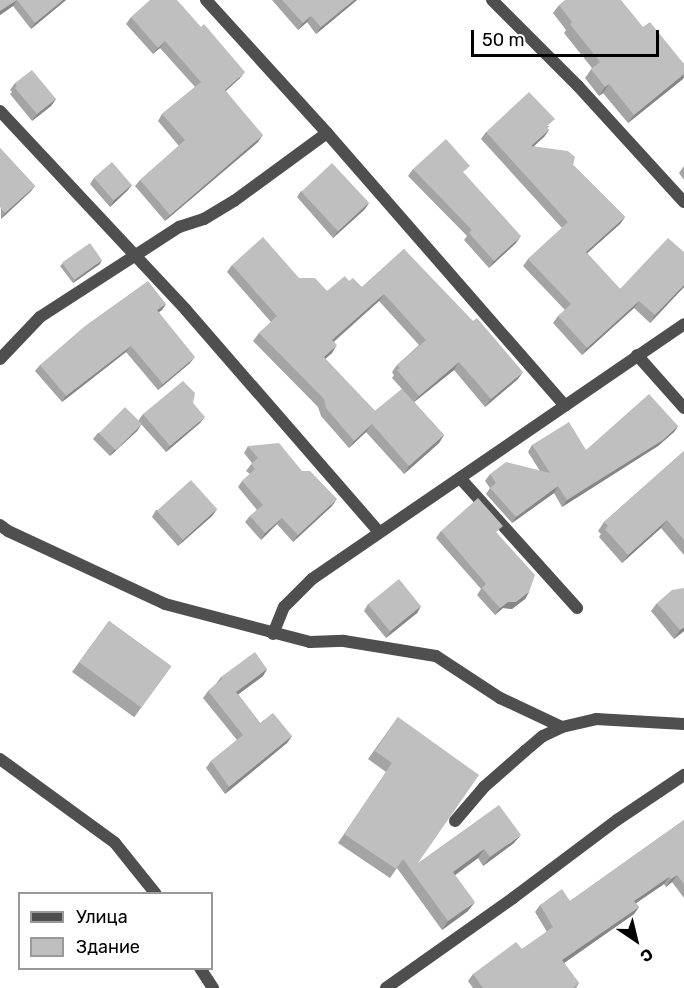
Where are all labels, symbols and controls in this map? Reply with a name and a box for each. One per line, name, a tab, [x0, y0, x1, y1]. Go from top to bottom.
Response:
scale bar	[474, 18, 662, 56]
text: 50 m	[482, 29, 525, 51]
legend	[18, 892, 213, 970]
text: Улица	[76, 906, 128, 928]
north arrow	[606, 910, 666, 970]
text: Здание	[76, 936, 140, 958]
text: С	[637, 944, 657, 966]

